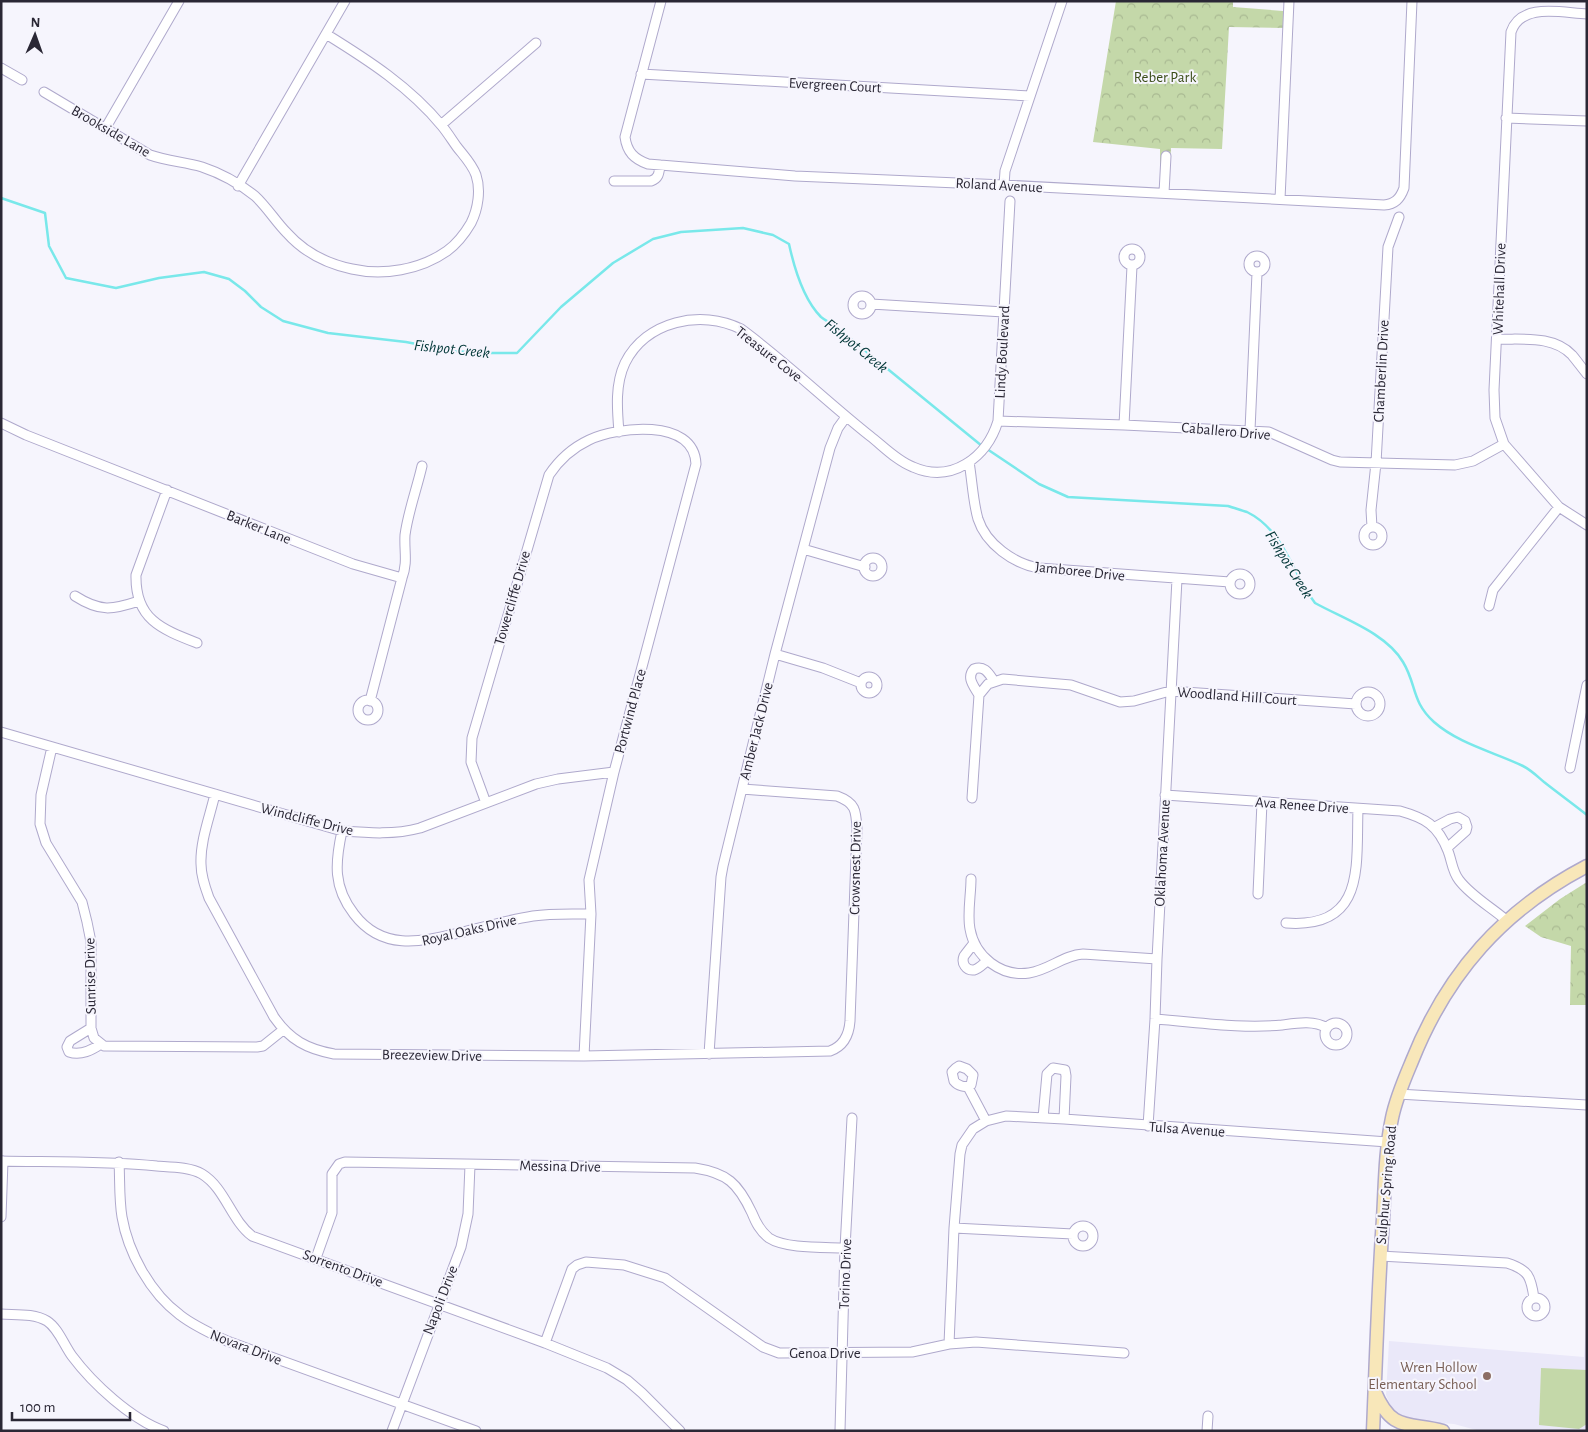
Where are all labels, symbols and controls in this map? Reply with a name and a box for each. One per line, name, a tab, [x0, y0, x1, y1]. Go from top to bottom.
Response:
north arrow	[10, 10, 60, 60]
text: N	[30, 16, 41, 30]
park label: Reber Park	[1134, 70, 1196, 85]
street label: Evergreen Court	[788, 76, 882, 95]
street label: Brookside Lane	[69, 103, 153, 160]
street label: Roland Avenue	[955, 176, 1043, 195]
street label: Whitehall Drive	[1490, 243, 1509, 335]
street label: Lindy Boulevard	[993, 305, 1012, 399]
water label: Fishpot Creek	[821, 316, 891, 377]
street label: Chamberlin Drive	[1371, 319, 1392, 423]
street label: Treasure Cove	[733, 324, 805, 385]
water label: Fishpot Creek	[413, 337, 491, 362]
street label: Caballero Drive	[1181, 420, 1271, 443]
street label: Barker Lane	[224, 508, 293, 547]
water label: Fishpot Creek	[1261, 528, 1316, 602]
street label: Towercliffe Drive	[492, 549, 533, 647]
street label: Jamboree Drive	[1034, 559, 1126, 584]
street label: Portwind Place	[612, 667, 649, 755]
street label: Amber Jack Drive	[737, 681, 776, 781]
street label: Woodland Hill Court	[1177, 685, 1297, 708]
street label: Ava Renee Drive	[1255, 795, 1349, 816]
street label: Oklahoma Avenue	[1152, 799, 1173, 907]
street label: Windcliffe Drive	[259, 801, 355, 838]
street label: Crowsnest Drive	[847, 821, 864, 915]
street label: Royal Oaks Drive	[420, 912, 518, 949]
street label: Sunrise Drive	[82, 937, 99, 1015]
street label: Breezeview Drive	[382, 1047, 482, 1064]
street label: Tulsa Avenue	[1148, 1119, 1226, 1140]
street label: Sulphur Spring Road	[1374, 1125, 1399, 1245]
street label: Messina Drive	[519, 1158, 601, 1175]
street label: Torino Drive	[837, 1238, 854, 1310]
street label: Sorrento Drive	[301, 1247, 385, 1290]
street label: Napoli Drive	[420, 1263, 461, 1337]
street label: Novara Drive	[208, 1327, 284, 1368]
street label: Genoa Drive	[789, 1346, 861, 1361]
place label: Wren Hollow Elementary School	[1368, 1360, 1477, 1392]
marker: Wren Hollow Elementary School	[1481, 1370, 1493, 1382]
scale bar	[12, 1390, 130, 1422]
text: 100 m	[20, 1400, 55, 1415]

